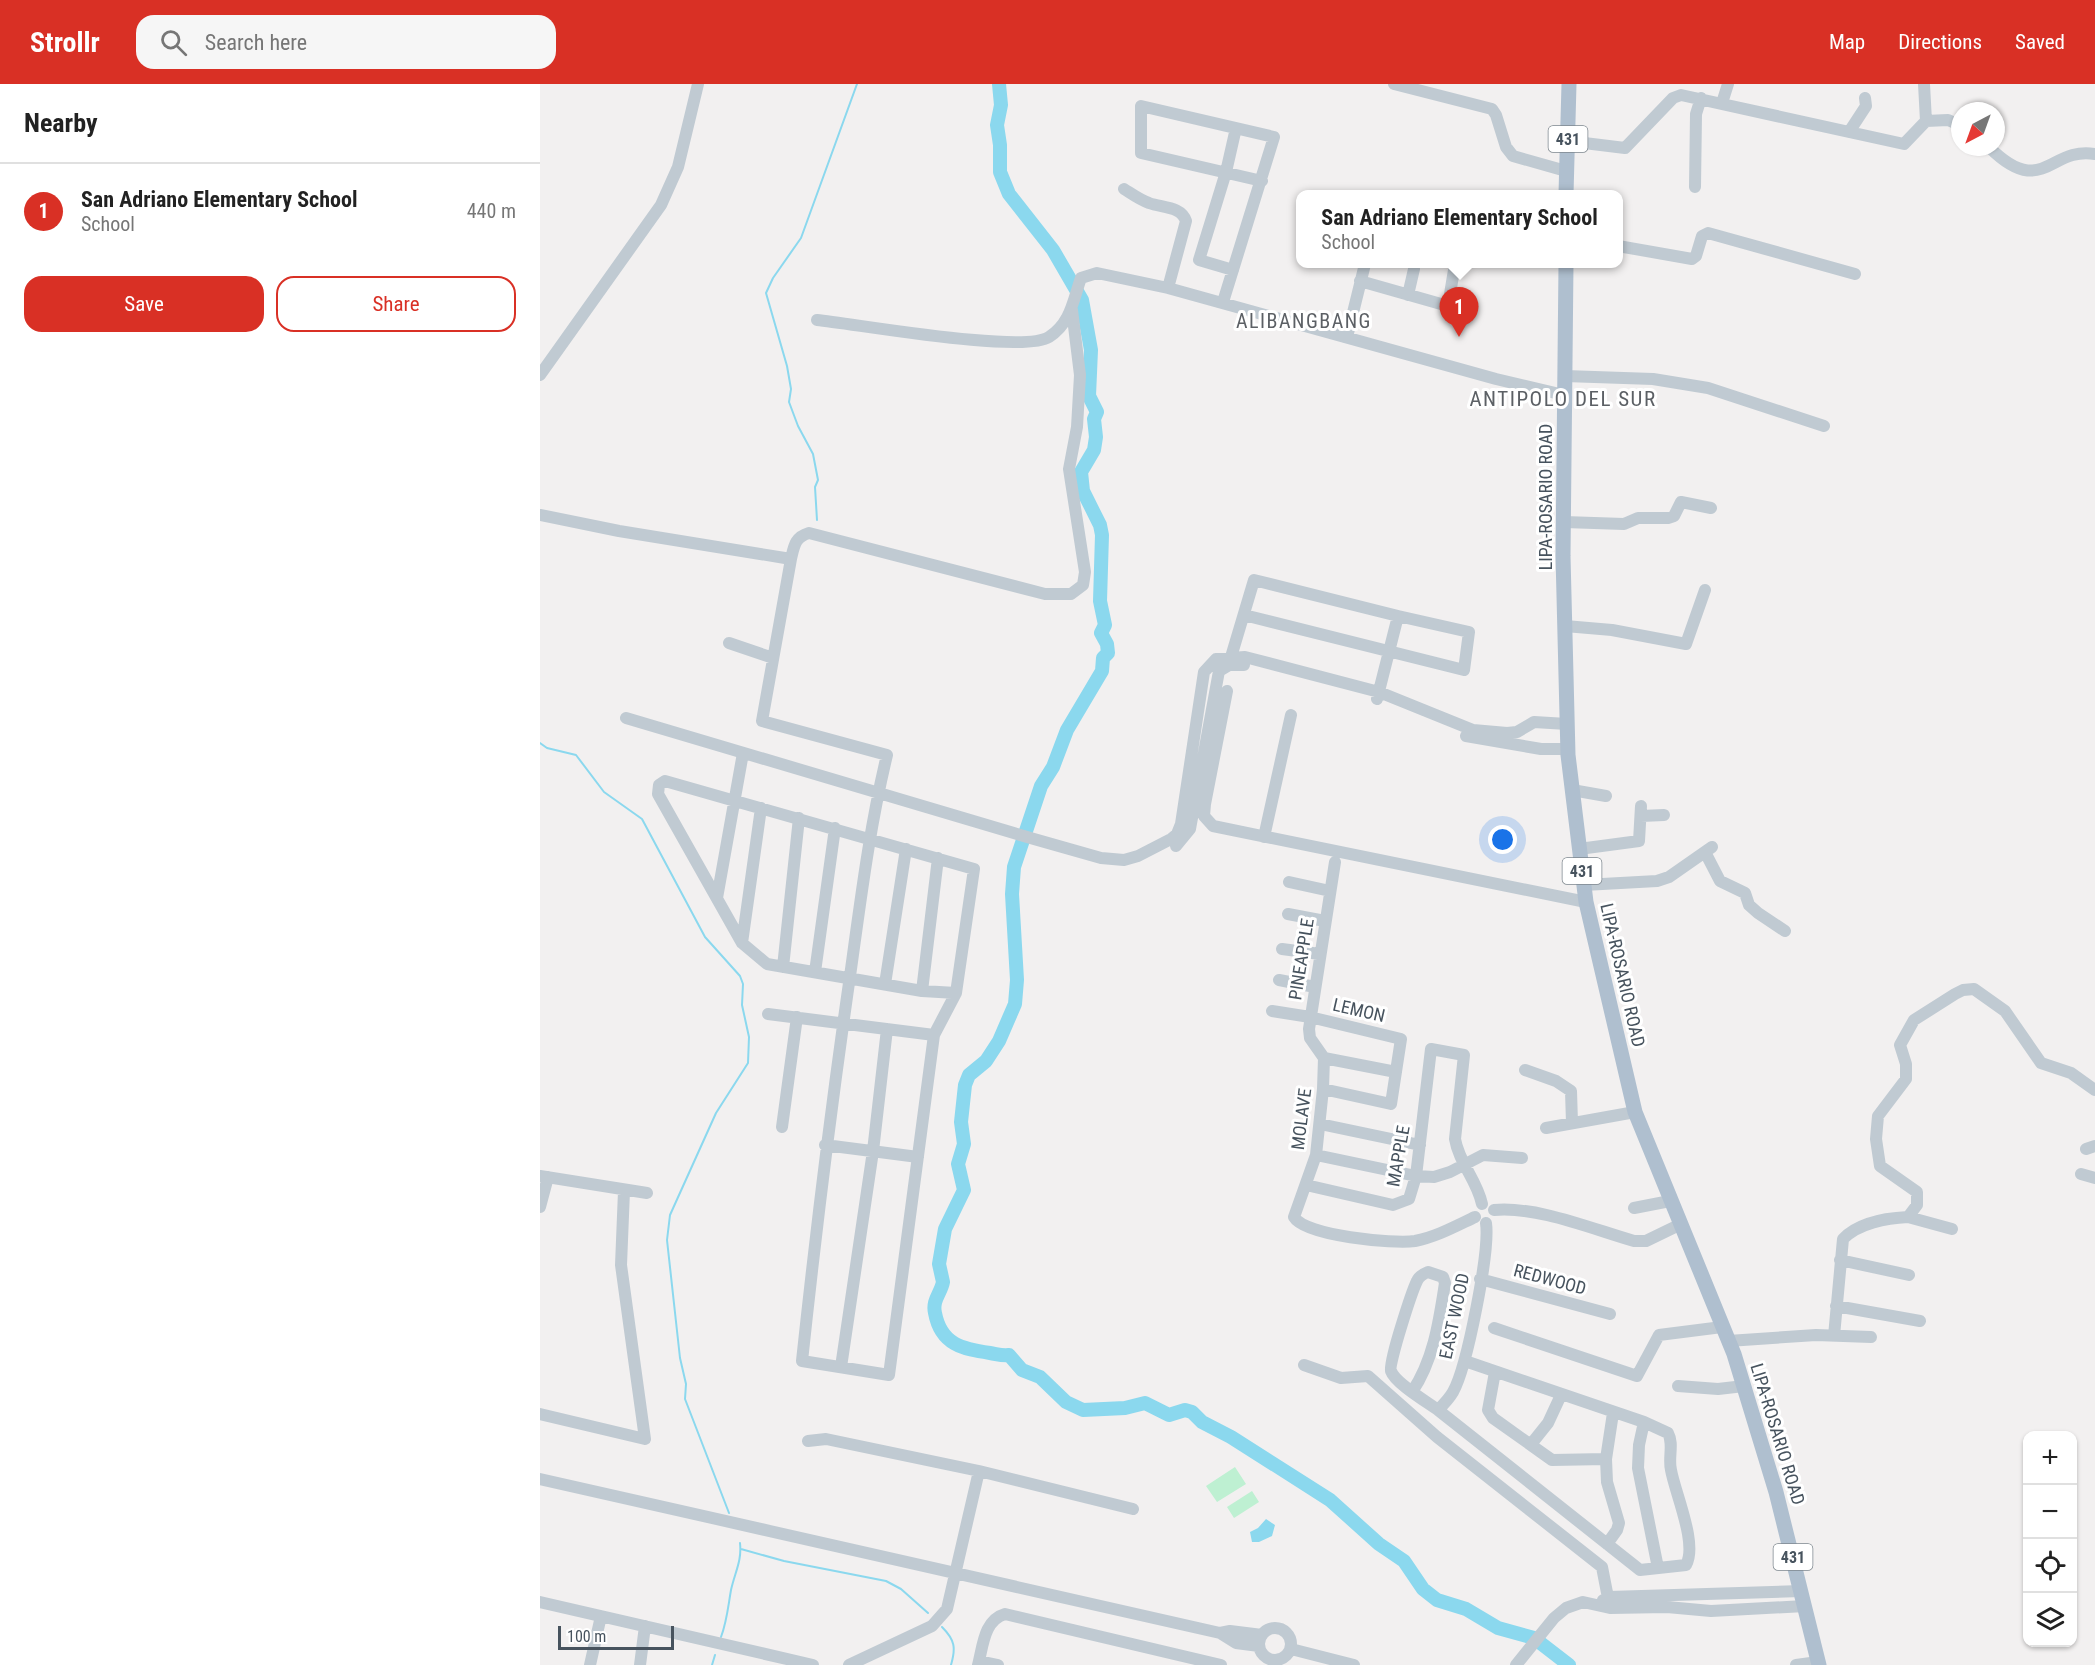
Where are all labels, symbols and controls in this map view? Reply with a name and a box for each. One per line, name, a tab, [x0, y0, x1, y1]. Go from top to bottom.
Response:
search box	[136, 15, 556, 69]
text: Strollr	[30, 26, 100, 59]
icon: search	[157, 26, 190, 59]
text: Search here	[205, 30, 307, 55]
text: Map	[1829, 30, 1865, 54]
text: Directions	[1898, 30, 1982, 54]
text: Saved	[2015, 30, 2065, 54]
north arrow	[1951, 102, 2005, 156]
text: Nearby	[24, 108, 98, 138]
road number: 431	[1548, 126, 1588, 152]
text: San Adriano Elementary School	[81, 187, 357, 212]
popup	[1296, 190, 1623, 268]
text: 1	[38, 199, 49, 223]
text: 440 m	[467, 199, 516, 223]
text: San Adriano Elementary School	[1321, 205, 1598, 230]
text: School	[81, 212, 135, 236]
text: School	[1321, 230, 1375, 254]
button: Save	[24, 276, 264, 332]
button: Share	[276, 276, 516, 332]
pin: 1	[1440, 288, 1478, 337]
district label: ALIBANGBANG	[1236, 309, 1372, 333]
district label: ANTIPOLO DEL SUR	[1469, 387, 1657, 411]
street label: LIPA-ROSARIO ROAD	[1535, 424, 1556, 570]
your location	[1488, 825, 1517, 854]
road number: 431	[1562, 858, 1602, 884]
street label: LIPA-ROSARIO ROAD	[1596, 901, 1650, 1049]
street label: PINEAPPLE	[1284, 917, 1318, 1001]
street label: LEMON	[1331, 994, 1387, 1026]
street label: MOLAVE	[1287, 1087, 1315, 1151]
street label: MAPPLE	[1382, 1124, 1414, 1188]
street label: REDWOOD	[1511, 1259, 1589, 1299]
street label: EAST WOOD	[1435, 1271, 1473, 1361]
street label: LIPA-ROSARIO ROAD	[1747, 1361, 1809, 1507]
map controls	[2023, 1431, 2077, 1647]
button: +	[2023, 1431, 2077, 1485]
button: −	[2023, 1485, 2077, 1539]
button: locate	[2023, 1539, 2077, 1593]
road number: 431	[1774, 1544, 1812, 1570]
button: layers	[2023, 1593, 2077, 1647]
scale bar	[558, 1623, 674, 1650]
text: 100 m	[567, 1627, 606, 1646]

